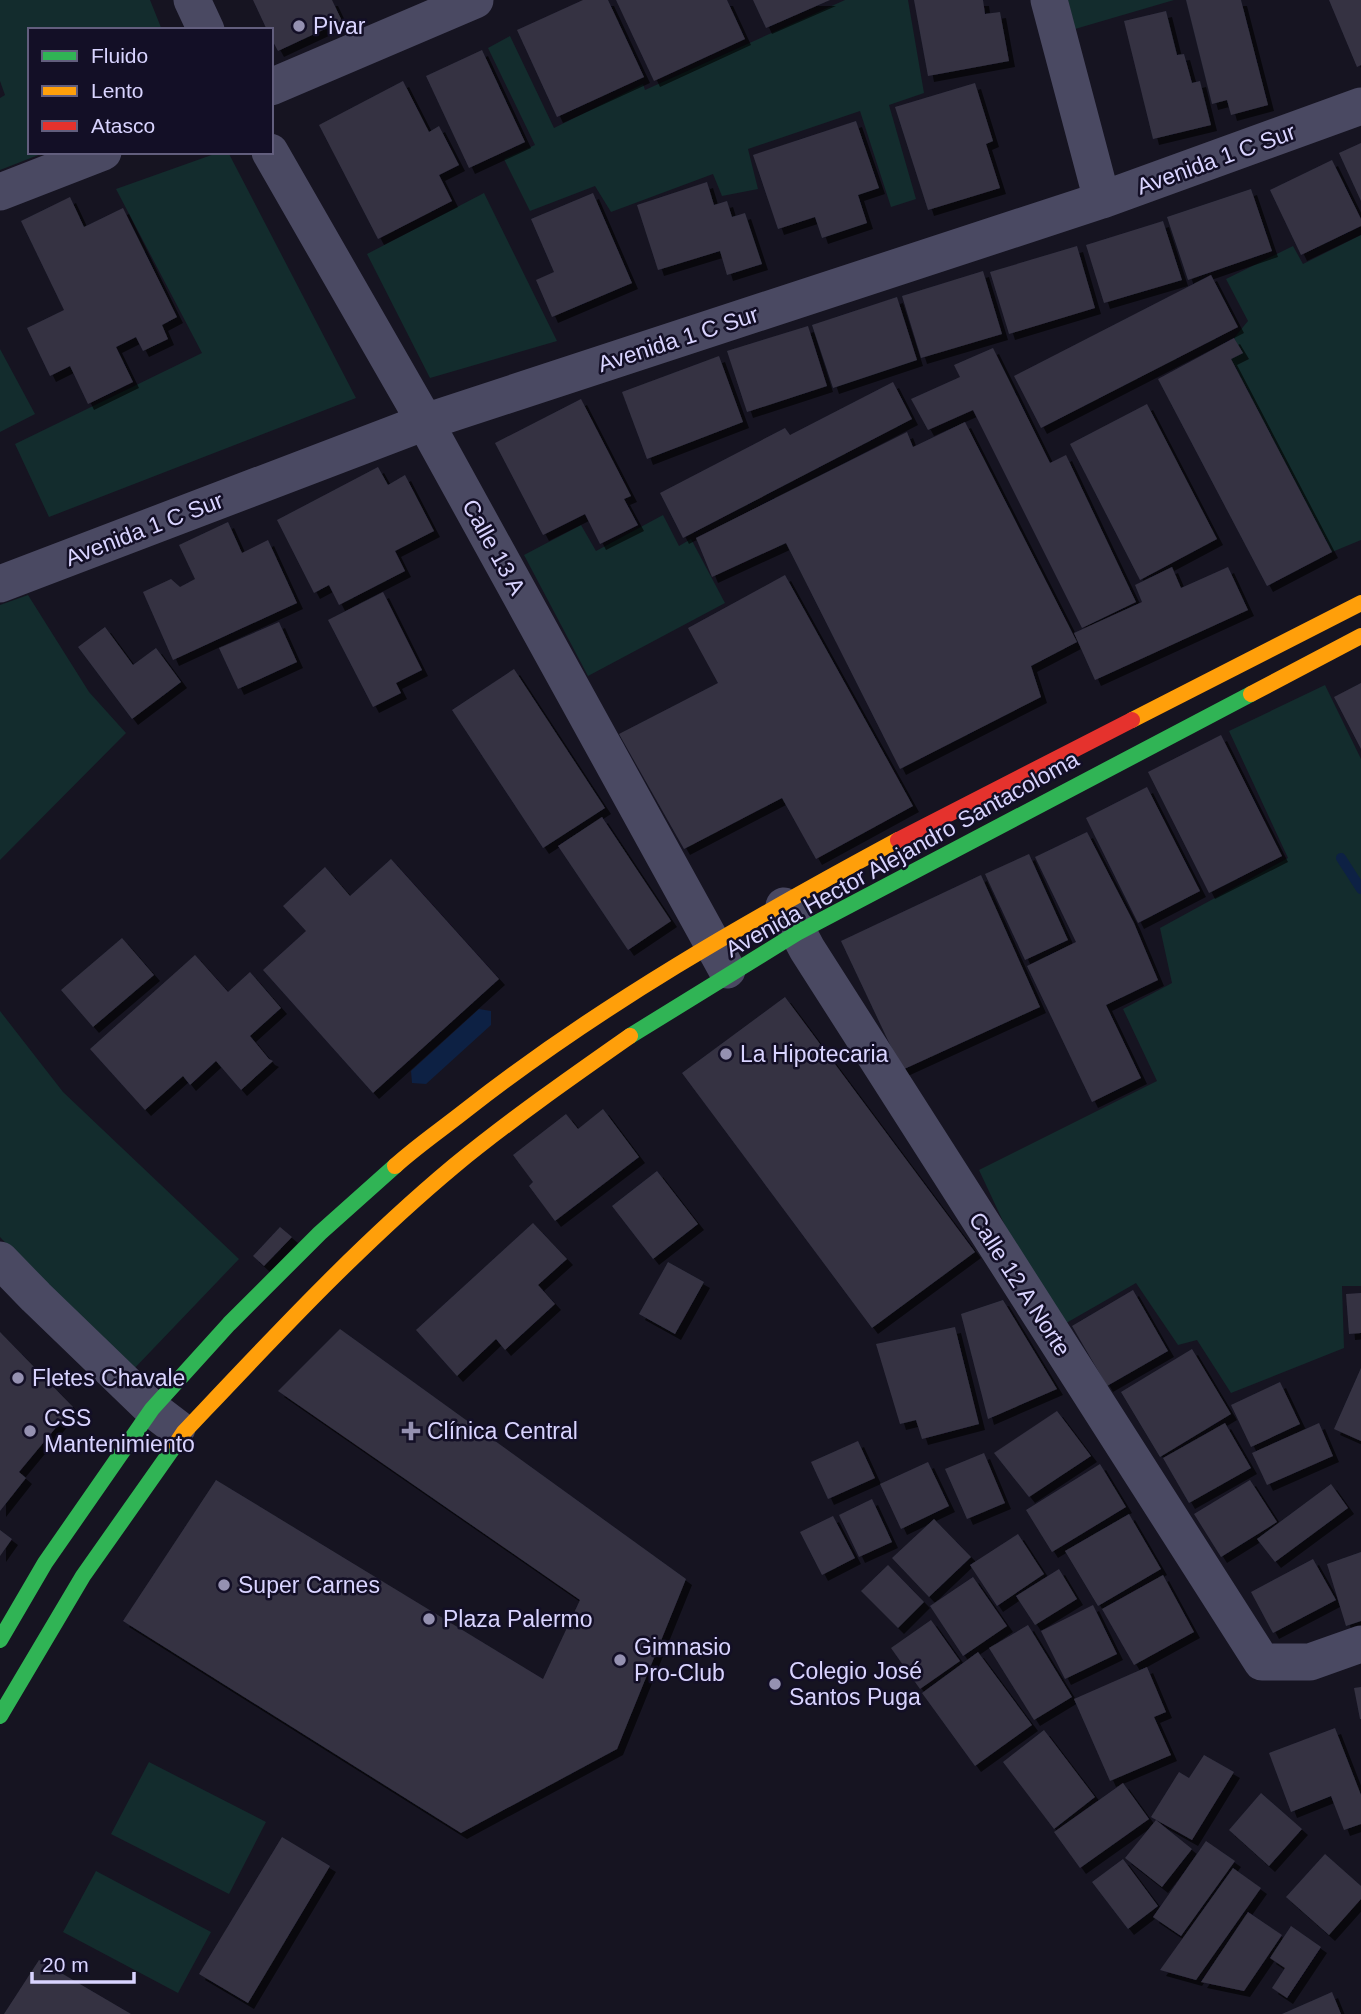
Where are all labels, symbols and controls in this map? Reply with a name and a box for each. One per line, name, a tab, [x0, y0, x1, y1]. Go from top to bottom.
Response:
place label: Pivar	[313, 13, 366, 39]
marker: Pivar	[291, 18, 307, 34]
legend	[28, 28, 273, 154]
text: Fluido	[91, 44, 148, 67]
text: Lento	[91, 79, 144, 102]
text: Atasco	[91, 114, 155, 137]
street label: Avenida 1 C Sur	[1133, 118, 1299, 200]
street label: Avenida 1 C Sur	[595, 301, 762, 377]
street label: Avenida 1 C Sur	[61, 487, 227, 571]
street label: Calle 13 A	[457, 495, 531, 600]
street label: Avenida Hector Alejandro Santacoloma	[721, 746, 1083, 962]
place label: La Hipotecaria	[740, 1041, 889, 1067]
marker: La Hipotecaria	[718, 1046, 734, 1062]
street label: Calle 12 A Norte	[964, 1207, 1076, 1361]
place label: Fletes Chavale	[32, 1365, 185, 1391]
marker: Fletes Chavale	[10, 1370, 26, 1386]
place label: CSS Mantenimiento	[44, 1405, 195, 1457]
place label: Clínica Central	[427, 1418, 578, 1444]
marker: Clínica Central	[401, 1421, 421, 1441]
marker: CSS Mantenimiento	[22, 1423, 38, 1439]
place label: Super Carnes	[238, 1572, 380, 1598]
marker: Super Carnes	[216, 1577, 232, 1593]
place label: Plaza Palermo	[443, 1606, 593, 1632]
marker: Plaza Palermo	[421, 1611, 437, 1627]
place label: Gimnasio Pro-Club	[634, 1634, 731, 1686]
marker: Gimnasio Pro-Club	[612, 1652, 628, 1668]
place label: Colegio José Santos Puga	[789, 1658, 922, 1710]
marker: Colegio José Santos Puga	[767, 1676, 783, 1692]
scale bar	[32, 1940, 133, 1984]
text: 20 m	[42, 1953, 89, 1976]

